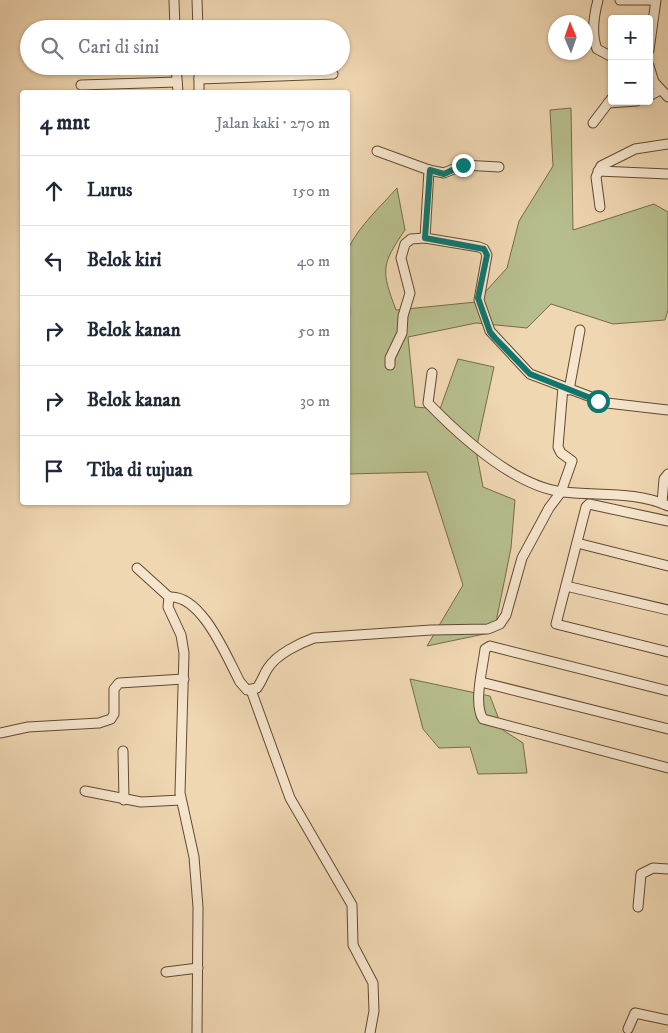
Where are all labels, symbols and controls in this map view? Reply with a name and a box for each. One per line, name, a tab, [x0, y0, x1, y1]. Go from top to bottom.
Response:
north arrow	[548, 15, 593, 60]
map controls	[608, 15, 653, 105]
button: +	[608, 15, 653, 60]
search box	[20, 20, 350, 75]
icon: search	[38, 34, 66, 62]
text: Cari di sini	[78, 36, 159, 59]
button: −	[608, 60, 653, 105]
text: 4 mnt	[40, 110, 90, 136]
text: Jalan kaki · 270 m	[216, 113, 330, 133]
route end	[452, 154, 475, 177]
icon: ahead	[40, 177, 68, 205]
text: Lurus	[87, 179, 132, 202]
text: 150 m	[292, 181, 330, 201]
icon: left	[40, 247, 68, 275]
text: Belok kiri	[87, 249, 161, 272]
text: 40 m	[297, 251, 330, 271]
icon: right	[40, 317, 68, 345]
text: Belok kanan	[87, 319, 181, 342]
text: 50 m	[298, 321, 330, 341]
icon: right	[40, 387, 68, 415]
text: Belok kanan	[87, 389, 181, 412]
route start	[587, 390, 610, 413]
text: 30 m	[300, 391, 330, 411]
icon: arrive	[40, 457, 68, 485]
text: Tiba di tujuan	[87, 459, 193, 482]

